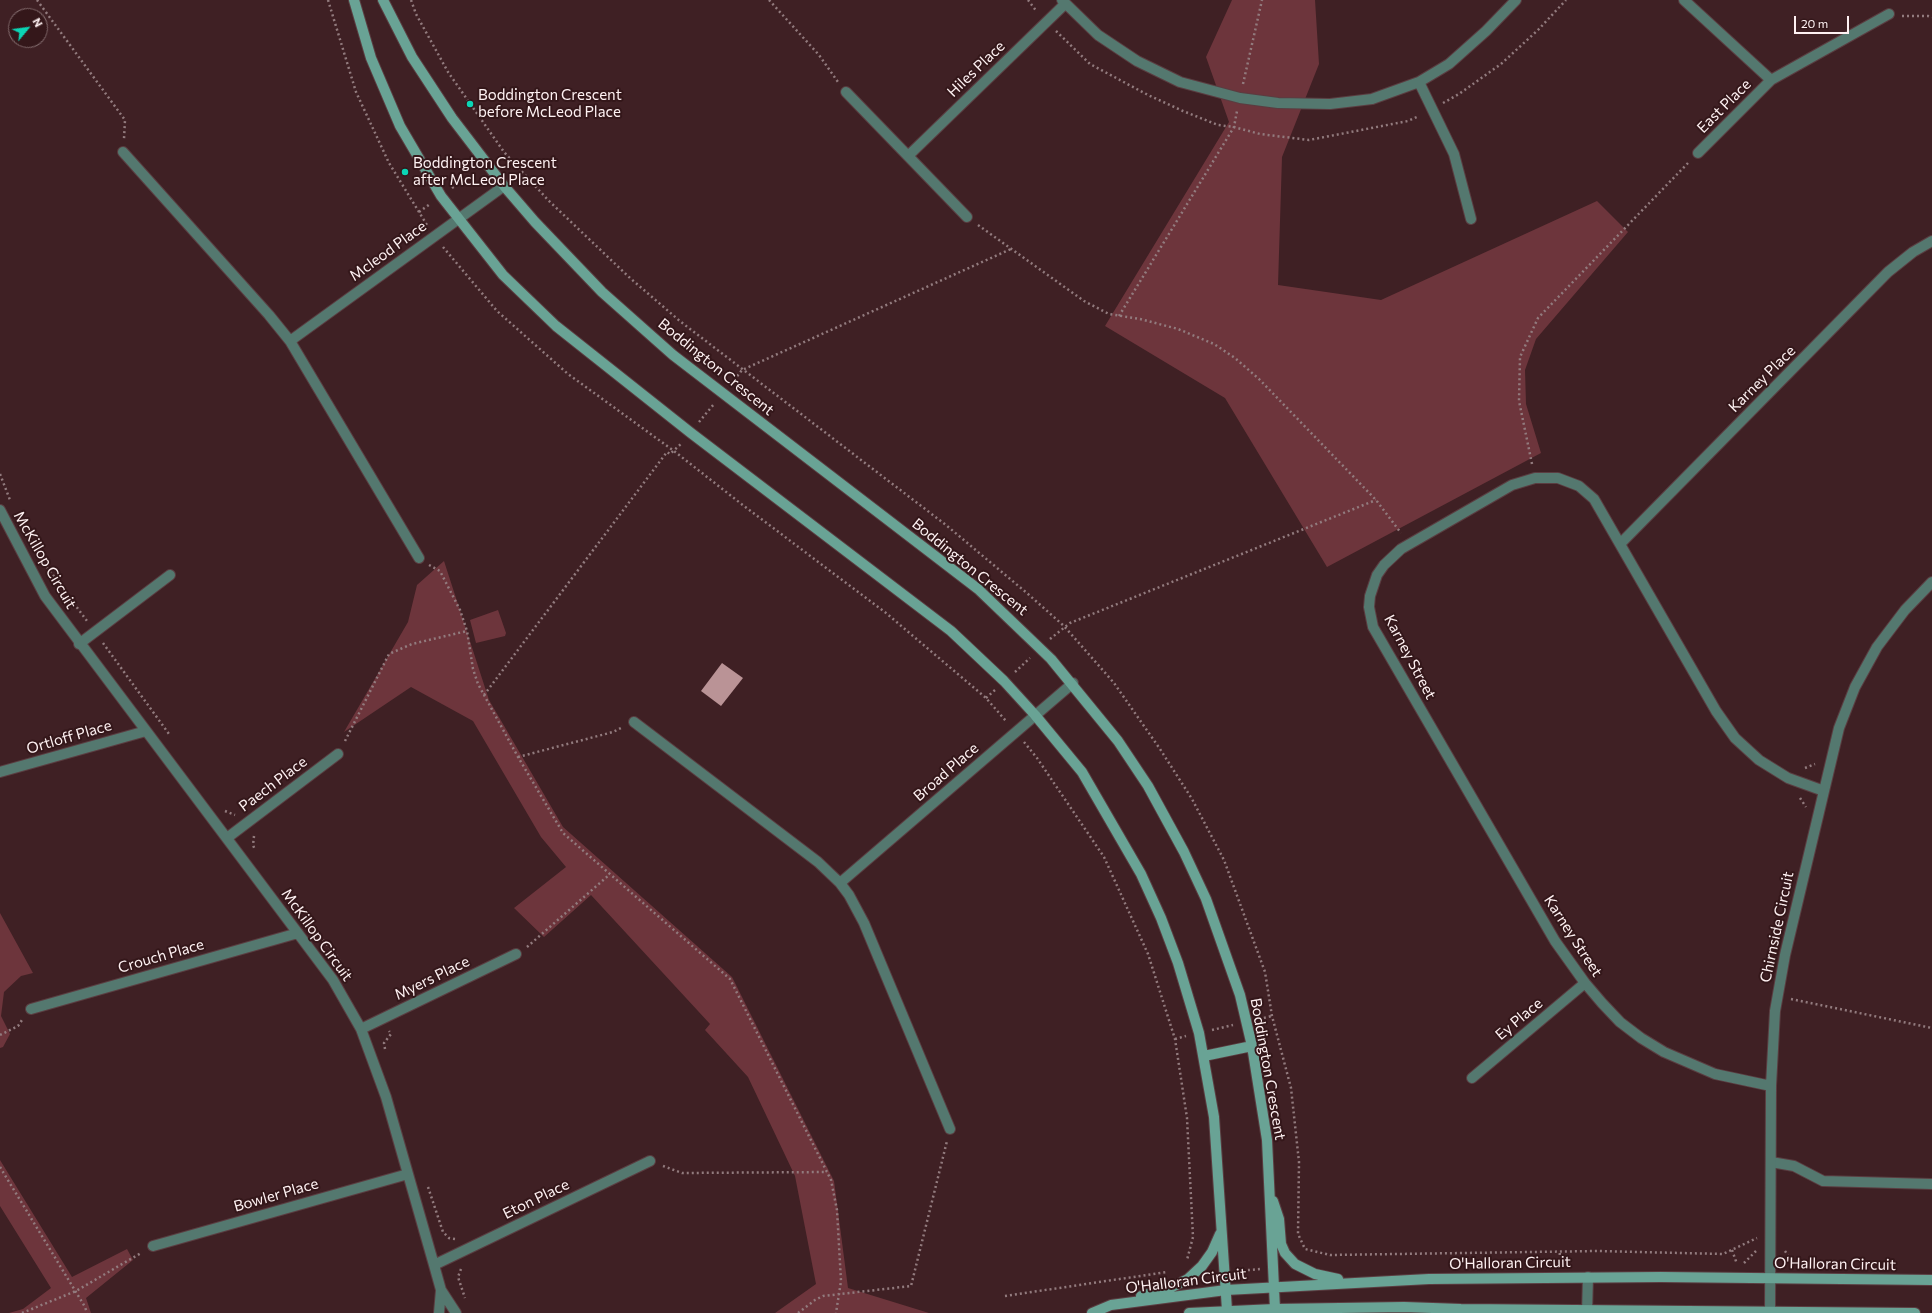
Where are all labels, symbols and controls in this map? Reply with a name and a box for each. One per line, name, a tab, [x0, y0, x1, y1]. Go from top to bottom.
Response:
north arrow	[8, 8, 48, 48]
scale bar	[1796, 8, 1851, 34]
text: N	[30, 16, 46, 29]
text: 20 m	[1801, 16, 1828, 30]
street label: Hiles Place	[944, 37, 1008, 101]
street label: East Place	[1693, 75, 1755, 137]
place label: Boddington Crescent before McLeod Place	[478, 86, 622, 121]
marker: Boddington Crescent before McLeod Place	[465, 99, 475, 109]
place label: Boddington Crescent after McLeod Place	[413, 154, 557, 189]
marker: Boddington Crescent after McLeod Place	[400, 167, 410, 177]
street label: Mcleod Place	[346, 217, 430, 285]
street label: Boddington Crescent	[654, 315, 778, 419]
street label: Karney Place	[1725, 342, 1799, 416]
street label: McKillop Circuit	[10, 508, 80, 612]
street label: Boddington Crescent	[908, 515, 1032, 619]
street label: Karney Street	[1380, 612, 1440, 702]
street label: Ortloff Place	[24, 716, 114, 758]
street label: Broad Place	[910, 739, 982, 805]
street label: Paech Place	[235, 753, 311, 815]
street label: Chirnside Circuit	[1756, 870, 1798, 984]
street label: McKillop Circuit	[277, 885, 357, 985]
street label: Karney Street	[1540, 892, 1606, 980]
street label: Crouch Place	[116, 935, 206, 977]
street label: Myers Place	[392, 952, 472, 1004]
street label: Ey Place	[1492, 994, 1546, 1044]
street label: Boddington Crescent	[1247, 997, 1289, 1141]
street label: Bowler Place	[232, 1174, 320, 1216]
street label: Eton Place	[500, 1175, 572, 1223]
street label: O'Halloran Circuit	[1449, 1253, 1571, 1273]
street label: O'Halloran Circuit	[1774, 1254, 1896, 1274]
street label: O'Halloran Circuit	[1124, 1265, 1248, 1297]

